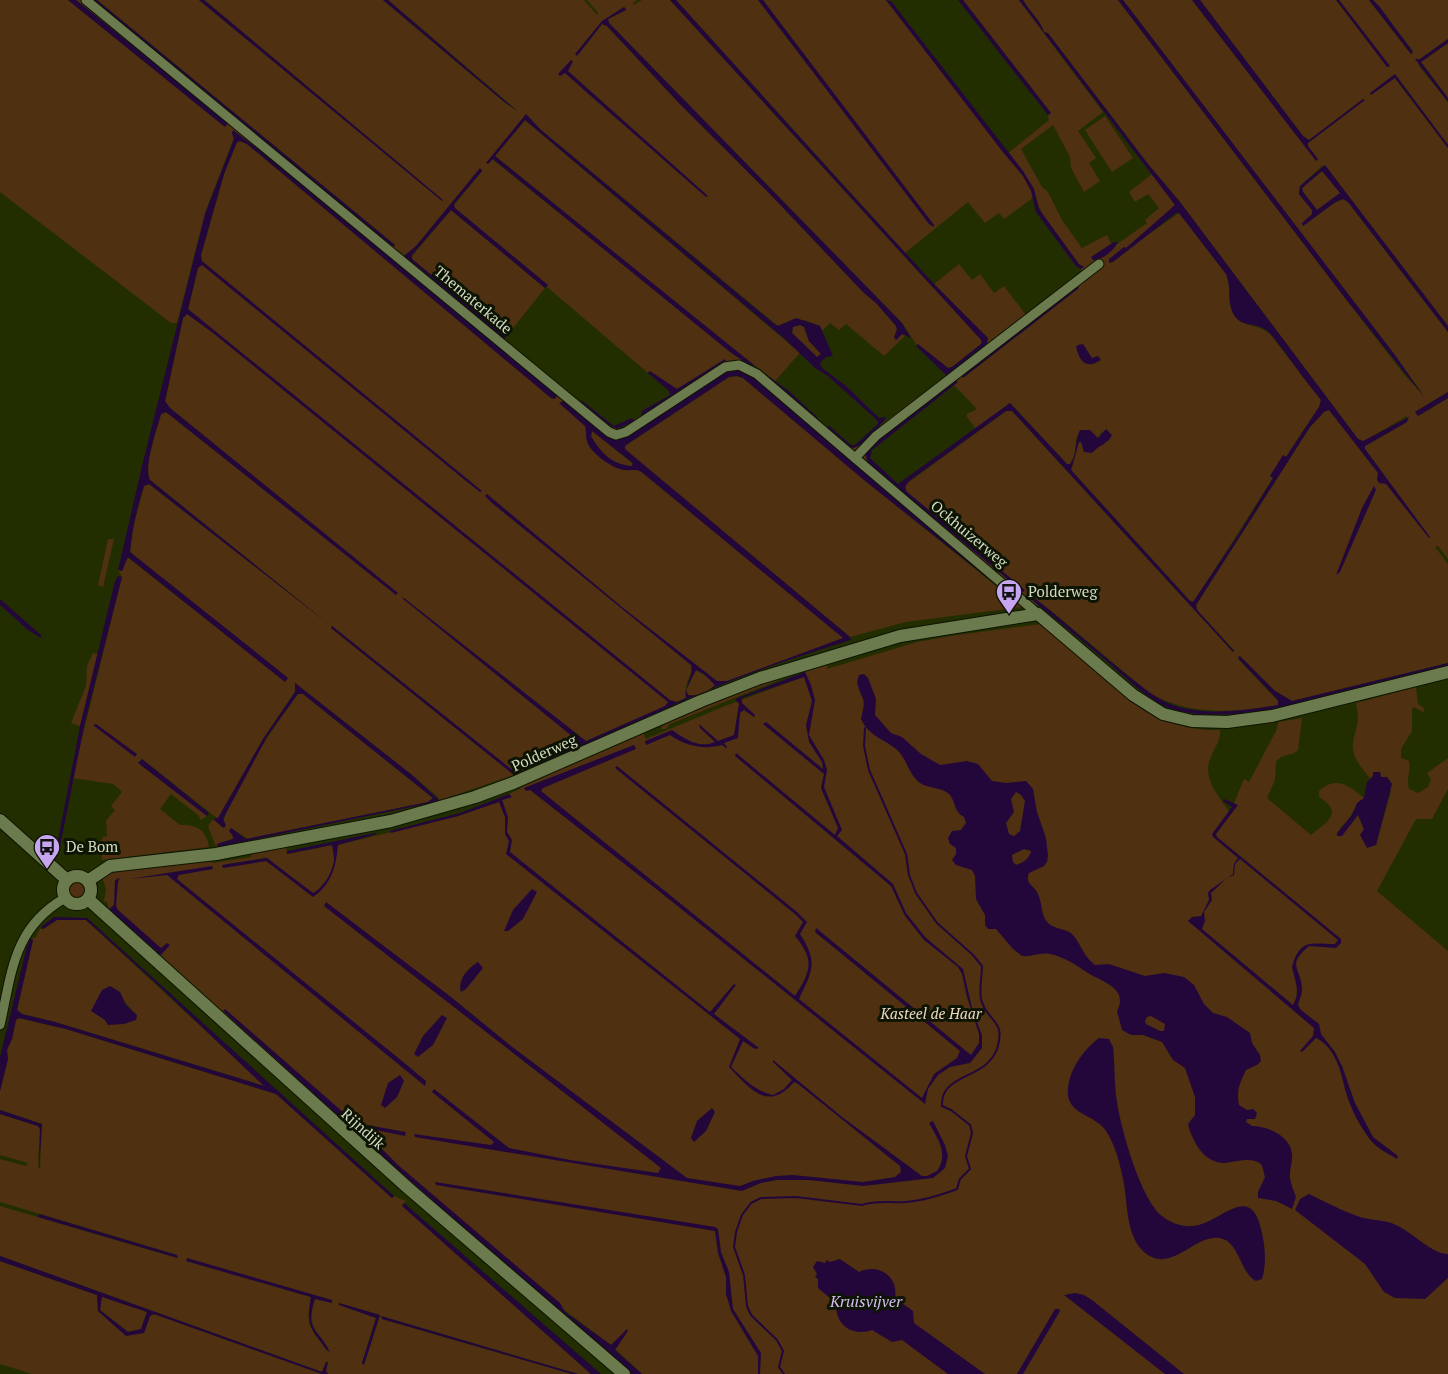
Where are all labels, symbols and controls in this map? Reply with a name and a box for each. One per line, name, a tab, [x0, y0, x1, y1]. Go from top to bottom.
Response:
street label: Thematerkade	[430, 261, 517, 338]
street label: Ockhuizerweg	[927, 495, 1013, 572]
bus stop icon: Polderweg	[994, 577, 1024, 615]
place label: Polderweg	[1028, 581, 1098, 601]
street label: Polderweg	[508, 728, 580, 775]
bus stop icon: De Bom	[32, 832, 62, 870]
place label: De Bom	[66, 836, 118, 856]
park label: Kasteel de Haar	[879, 1003, 983, 1023]
street label: Rijndijk	[338, 1103, 390, 1153]
water label: Kruisvijver	[829, 1290, 903, 1312]

